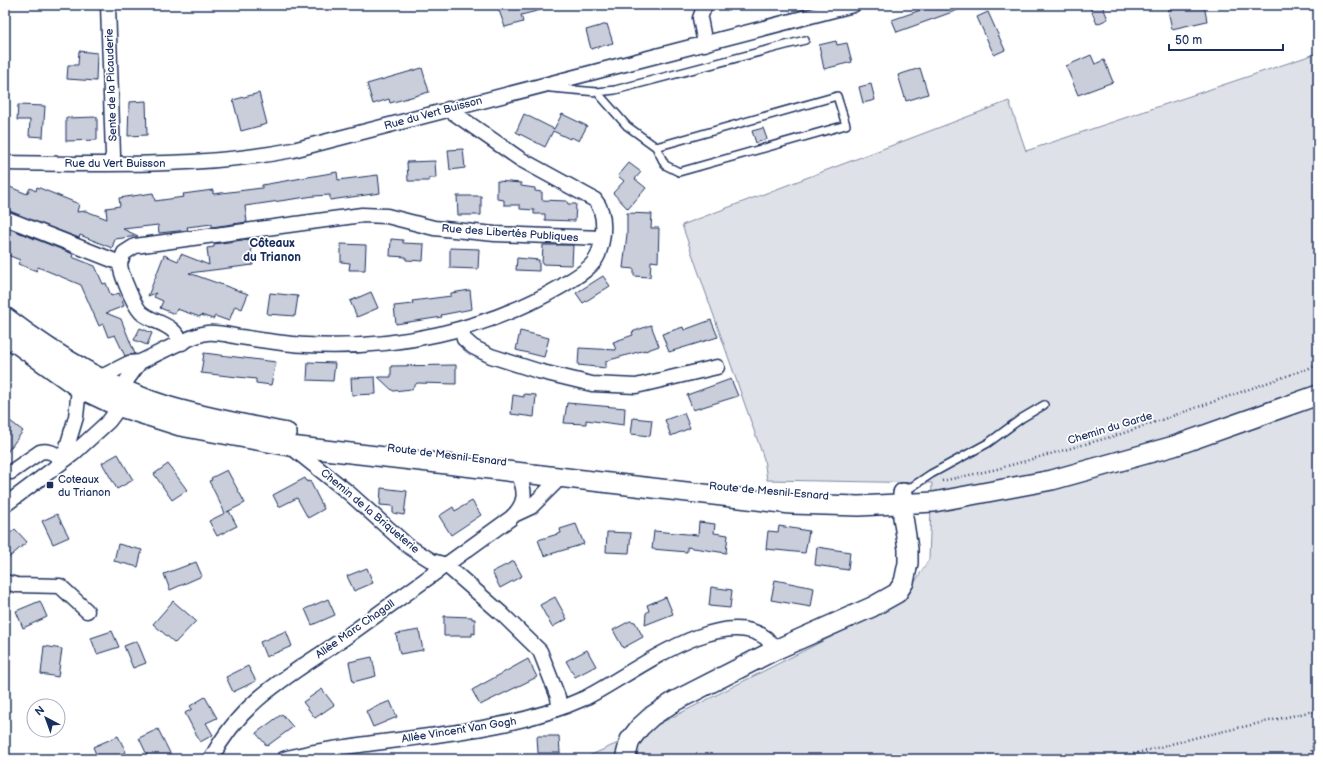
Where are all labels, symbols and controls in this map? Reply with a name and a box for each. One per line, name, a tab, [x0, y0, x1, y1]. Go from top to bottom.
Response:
scale bar	[1169, 26, 1283, 52]
street label: Sente de la Picauderie	[103, 28, 119, 142]
text: 50 m	[1175, 33, 1202, 48]
street label: Rue du Vert Buisson	[383, 94, 483, 132]
street label: Rue du Vert Buisson	[65, 157, 166, 170]
street label: Rue des Libertés Publiques	[441, 222, 579, 244]
district label: Côteaux du Trianon	[243, 236, 301, 265]
street label: Chemin du Garde	[1066, 409, 1154, 447]
street label: Route de Mesnil-Esnard	[386, 441, 508, 469]
street label: Chemin de la Briqueterie	[318, 466, 422, 556]
place label: Coteaux du Trianon	[58, 473, 111, 499]
street label: Route de Mesnil-Esnard	[708, 479, 830, 503]
marker: Coteaux du Trianon	[45, 480, 55, 490]
street label: Allée Marc Chagall	[313, 597, 397, 661]
north arrow	[26, 698, 66, 738]
text: N	[32, 703, 47, 718]
street label: Allée Vincent Van Gogh	[401, 715, 517, 745]

